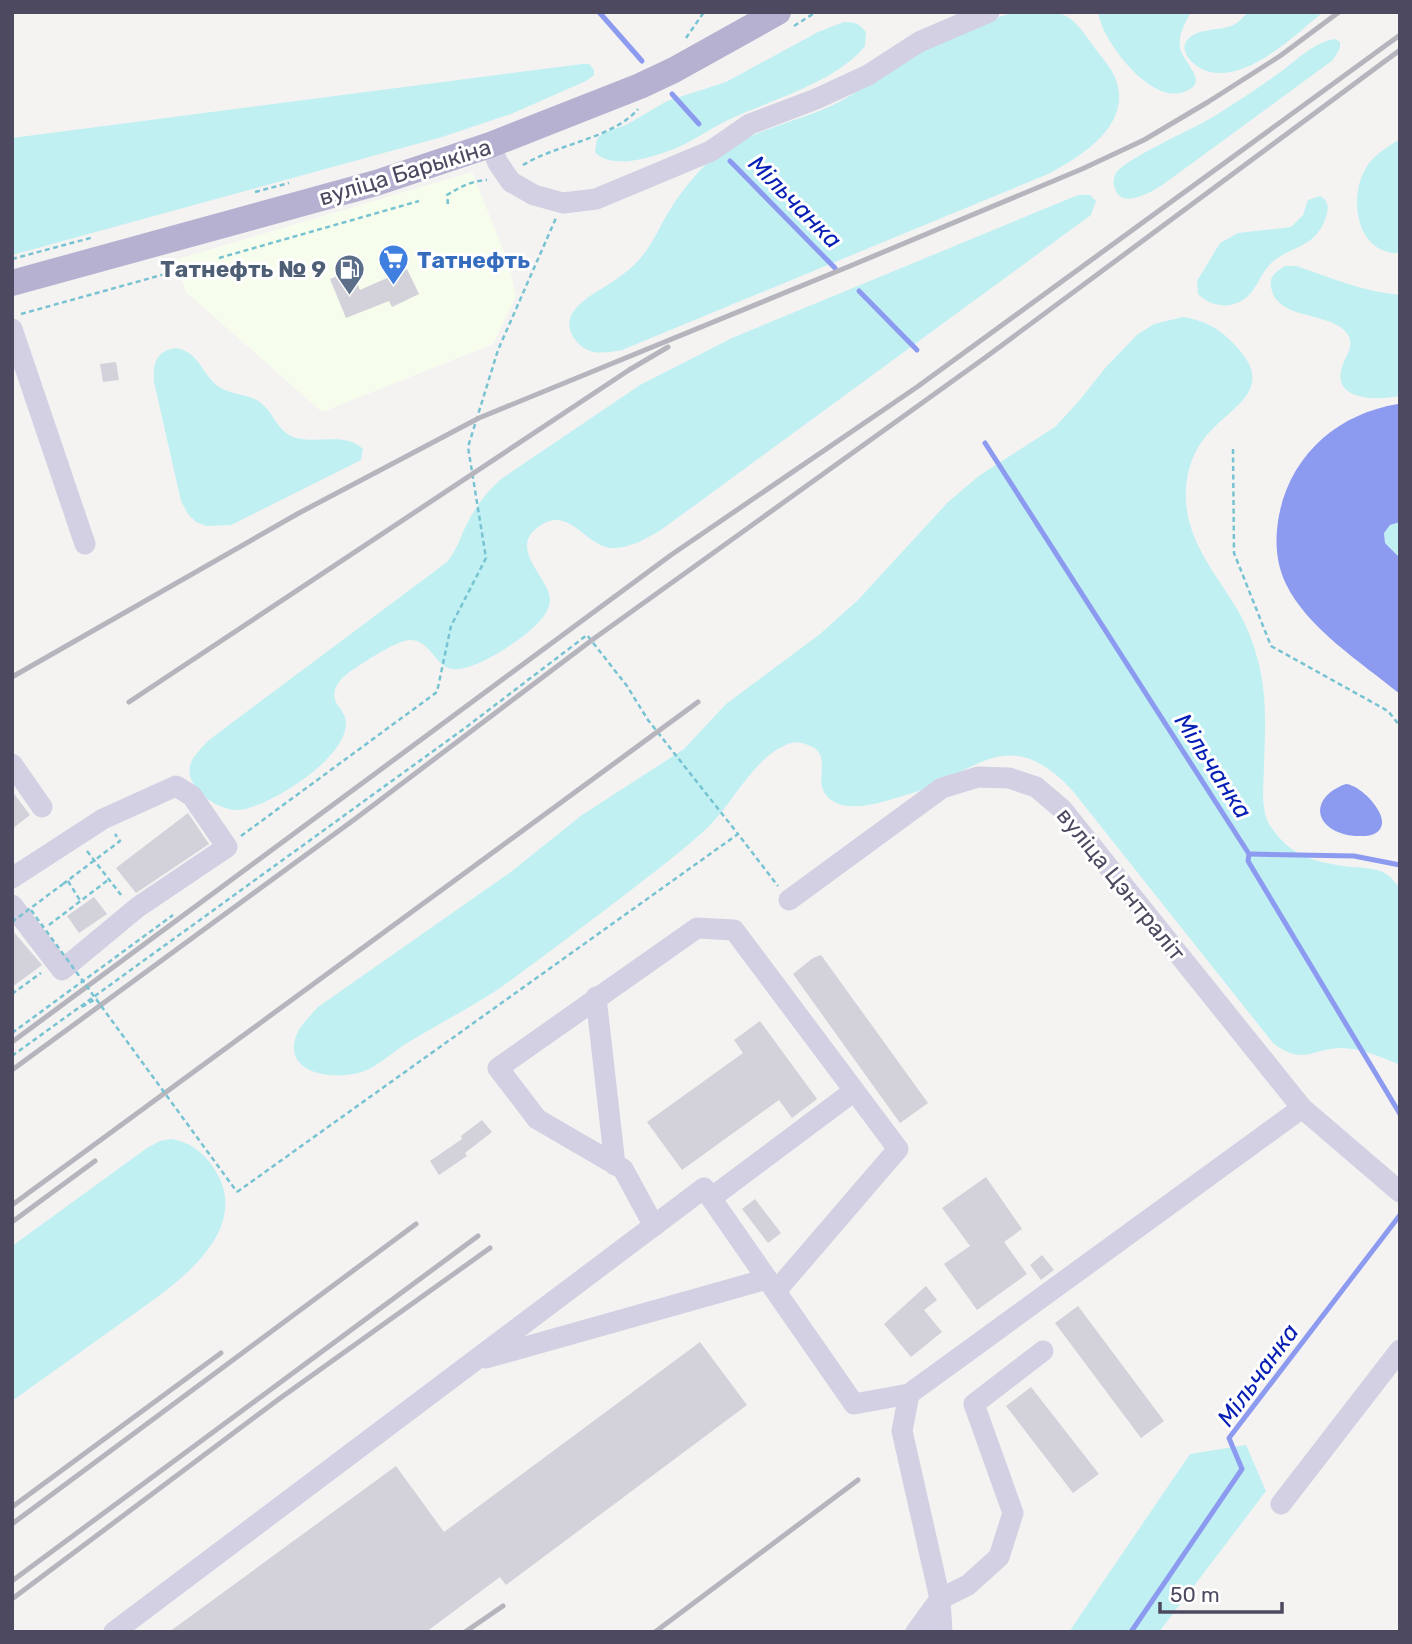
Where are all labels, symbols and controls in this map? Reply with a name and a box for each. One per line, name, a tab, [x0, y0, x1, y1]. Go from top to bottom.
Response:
street label: вуліца Барыкіна	[316, 133, 494, 211]
water label: Мільчанка	[743, 150, 847, 254]
supermarket icon: Татнефть	[377, 243, 411, 287]
place label: Татнефть	[417, 246, 530, 274]
fuel station icon: Татнефть № 9	[332, 252, 366, 296]
place label: Татнефть № 9	[160, 255, 326, 283]
water label: Мільчанка	[1169, 708, 1257, 824]
street label: вуліца Цэнтраліт	[1051, 802, 1191, 966]
water label: Мільчанка	[1211, 1318, 1305, 1432]
scale bar	[1160, 1570, 1282, 1614]
text: 50 m	[1170, 1582, 1220, 1607]

